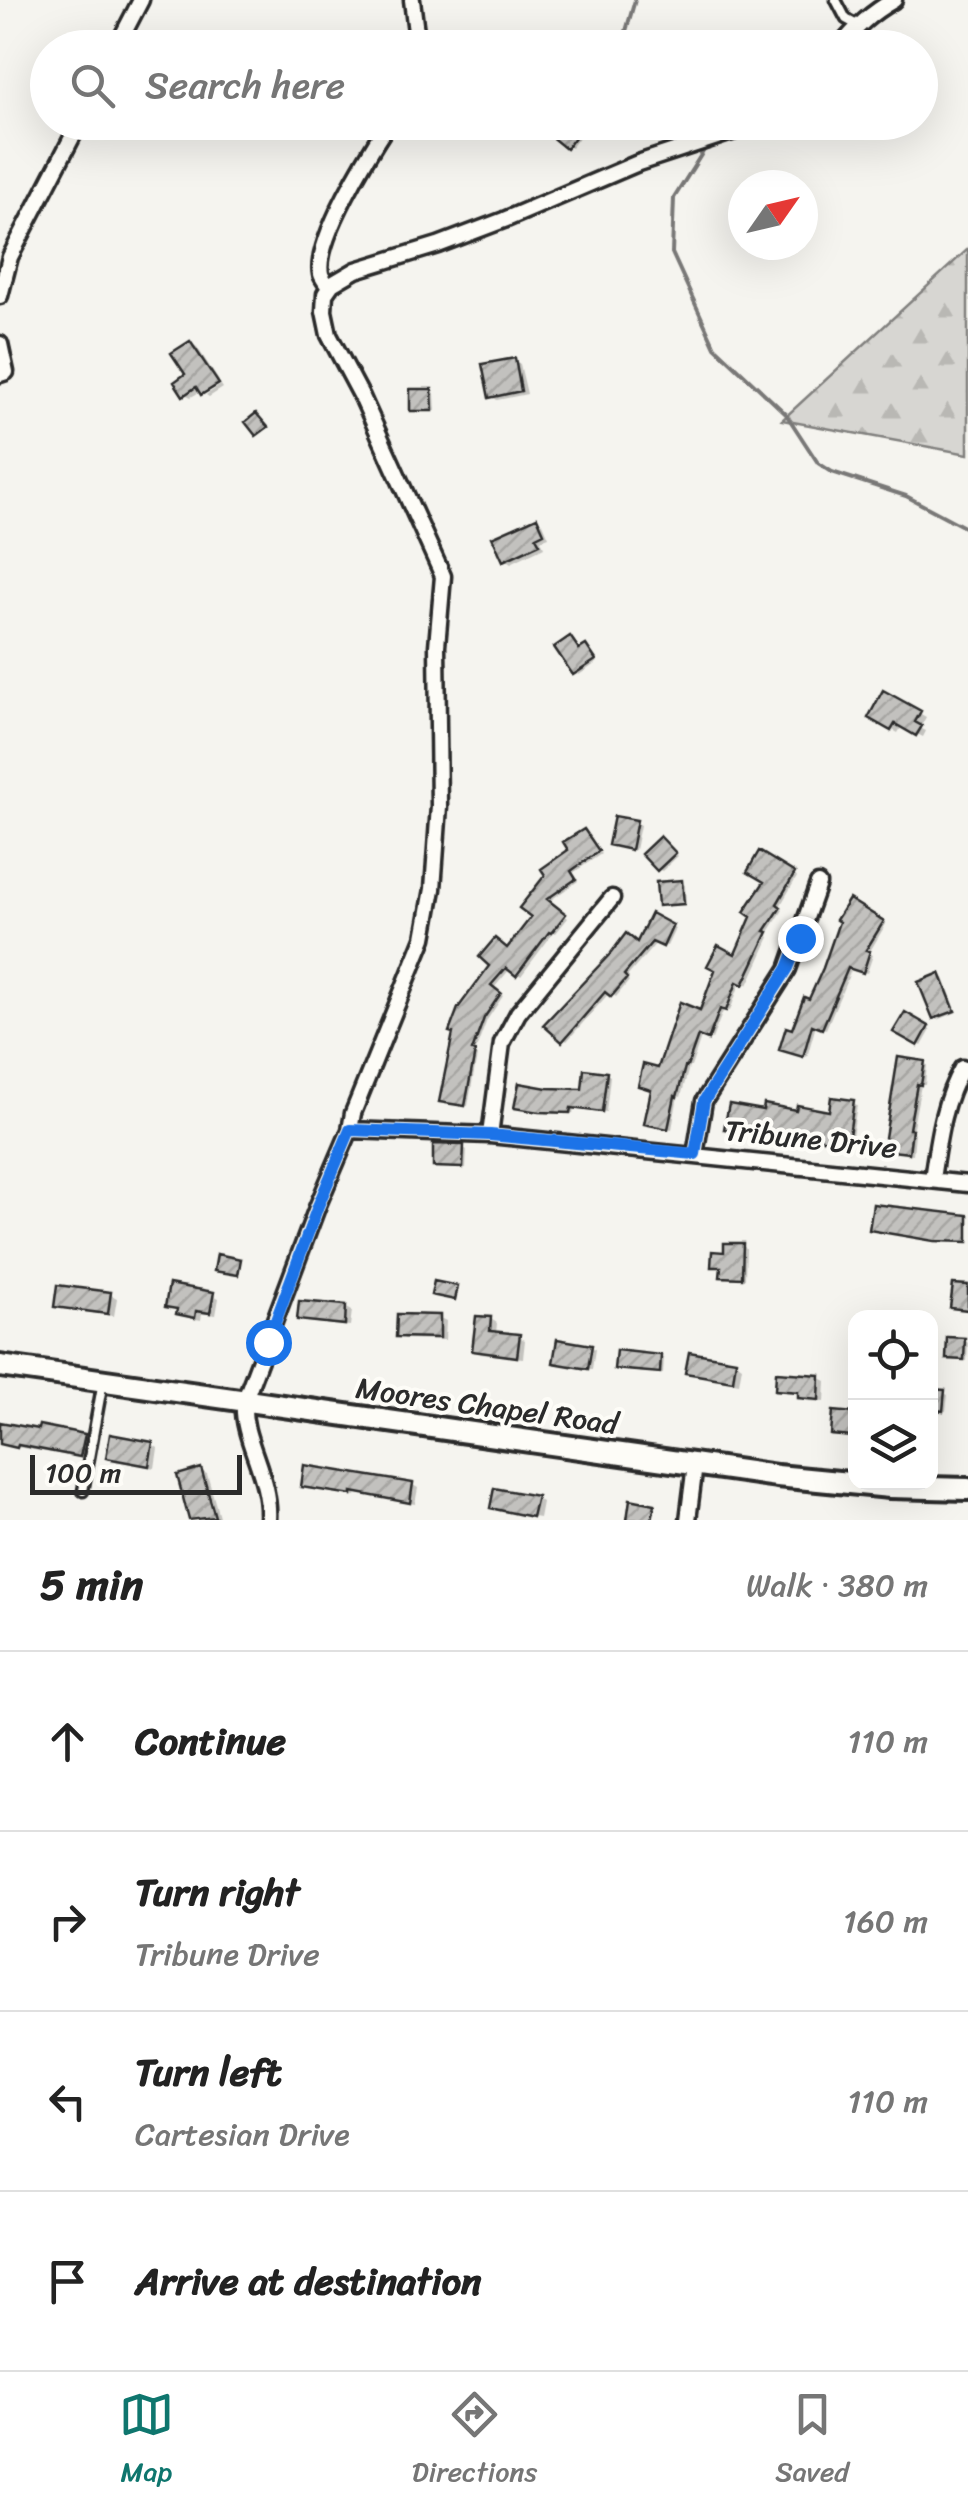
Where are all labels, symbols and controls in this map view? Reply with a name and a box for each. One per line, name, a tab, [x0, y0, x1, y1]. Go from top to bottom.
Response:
search box	[30, 30, 938, 140]
text: Search here	[145, 52, 345, 119]
icon: search	[65, 58, 120, 113]
north arrow	[728, 170, 818, 260]
route end	[778, 916, 824, 962]
street label: Tribune Drive	[722, 1103, 900, 1175]
map controls	[848, 1310, 938, 1490]
button: locate	[848, 1310, 938, 1400]
route start	[246, 1320, 292, 1366]
street label: Moores Chapel Road	[352, 1361, 624, 1451]
button: layers	[848, 1400, 938, 1490]
text: 100 m	[45, 1448, 121, 1497]
scale bar	[30, 1450, 242, 1494]
text: 5 min	[40, 1548, 143, 1622]
text: Walk · 380 m	[746, 1557, 928, 1614]
text: Continue	[135, 1708, 286, 1775]
text: 110 m	[847, 1713, 928, 1770]
icon: ahead	[40, 1714, 95, 1769]
text: Turn right	[135, 1859, 300, 1926]
text: 160 m	[843, 1893, 928, 1950]
icon: right	[40, 1894, 95, 1949]
text: Tribune Drive	[135, 1926, 320, 1983]
text: Turn left	[135, 2039, 281, 2106]
text: 110 m	[847, 2073, 928, 2130]
icon: left	[40, 2074, 95, 2129]
text: Cartesian Drive	[135, 2106, 350, 2163]
text: Arrive at destination	[135, 2248, 482, 2315]
icon: arrive	[40, 2254, 95, 2309]
tab: Map	[119, 2387, 174, 2496]
tab: Directions	[412, 2387, 537, 2496]
tab: Saved	[775, 2387, 849, 2496]

